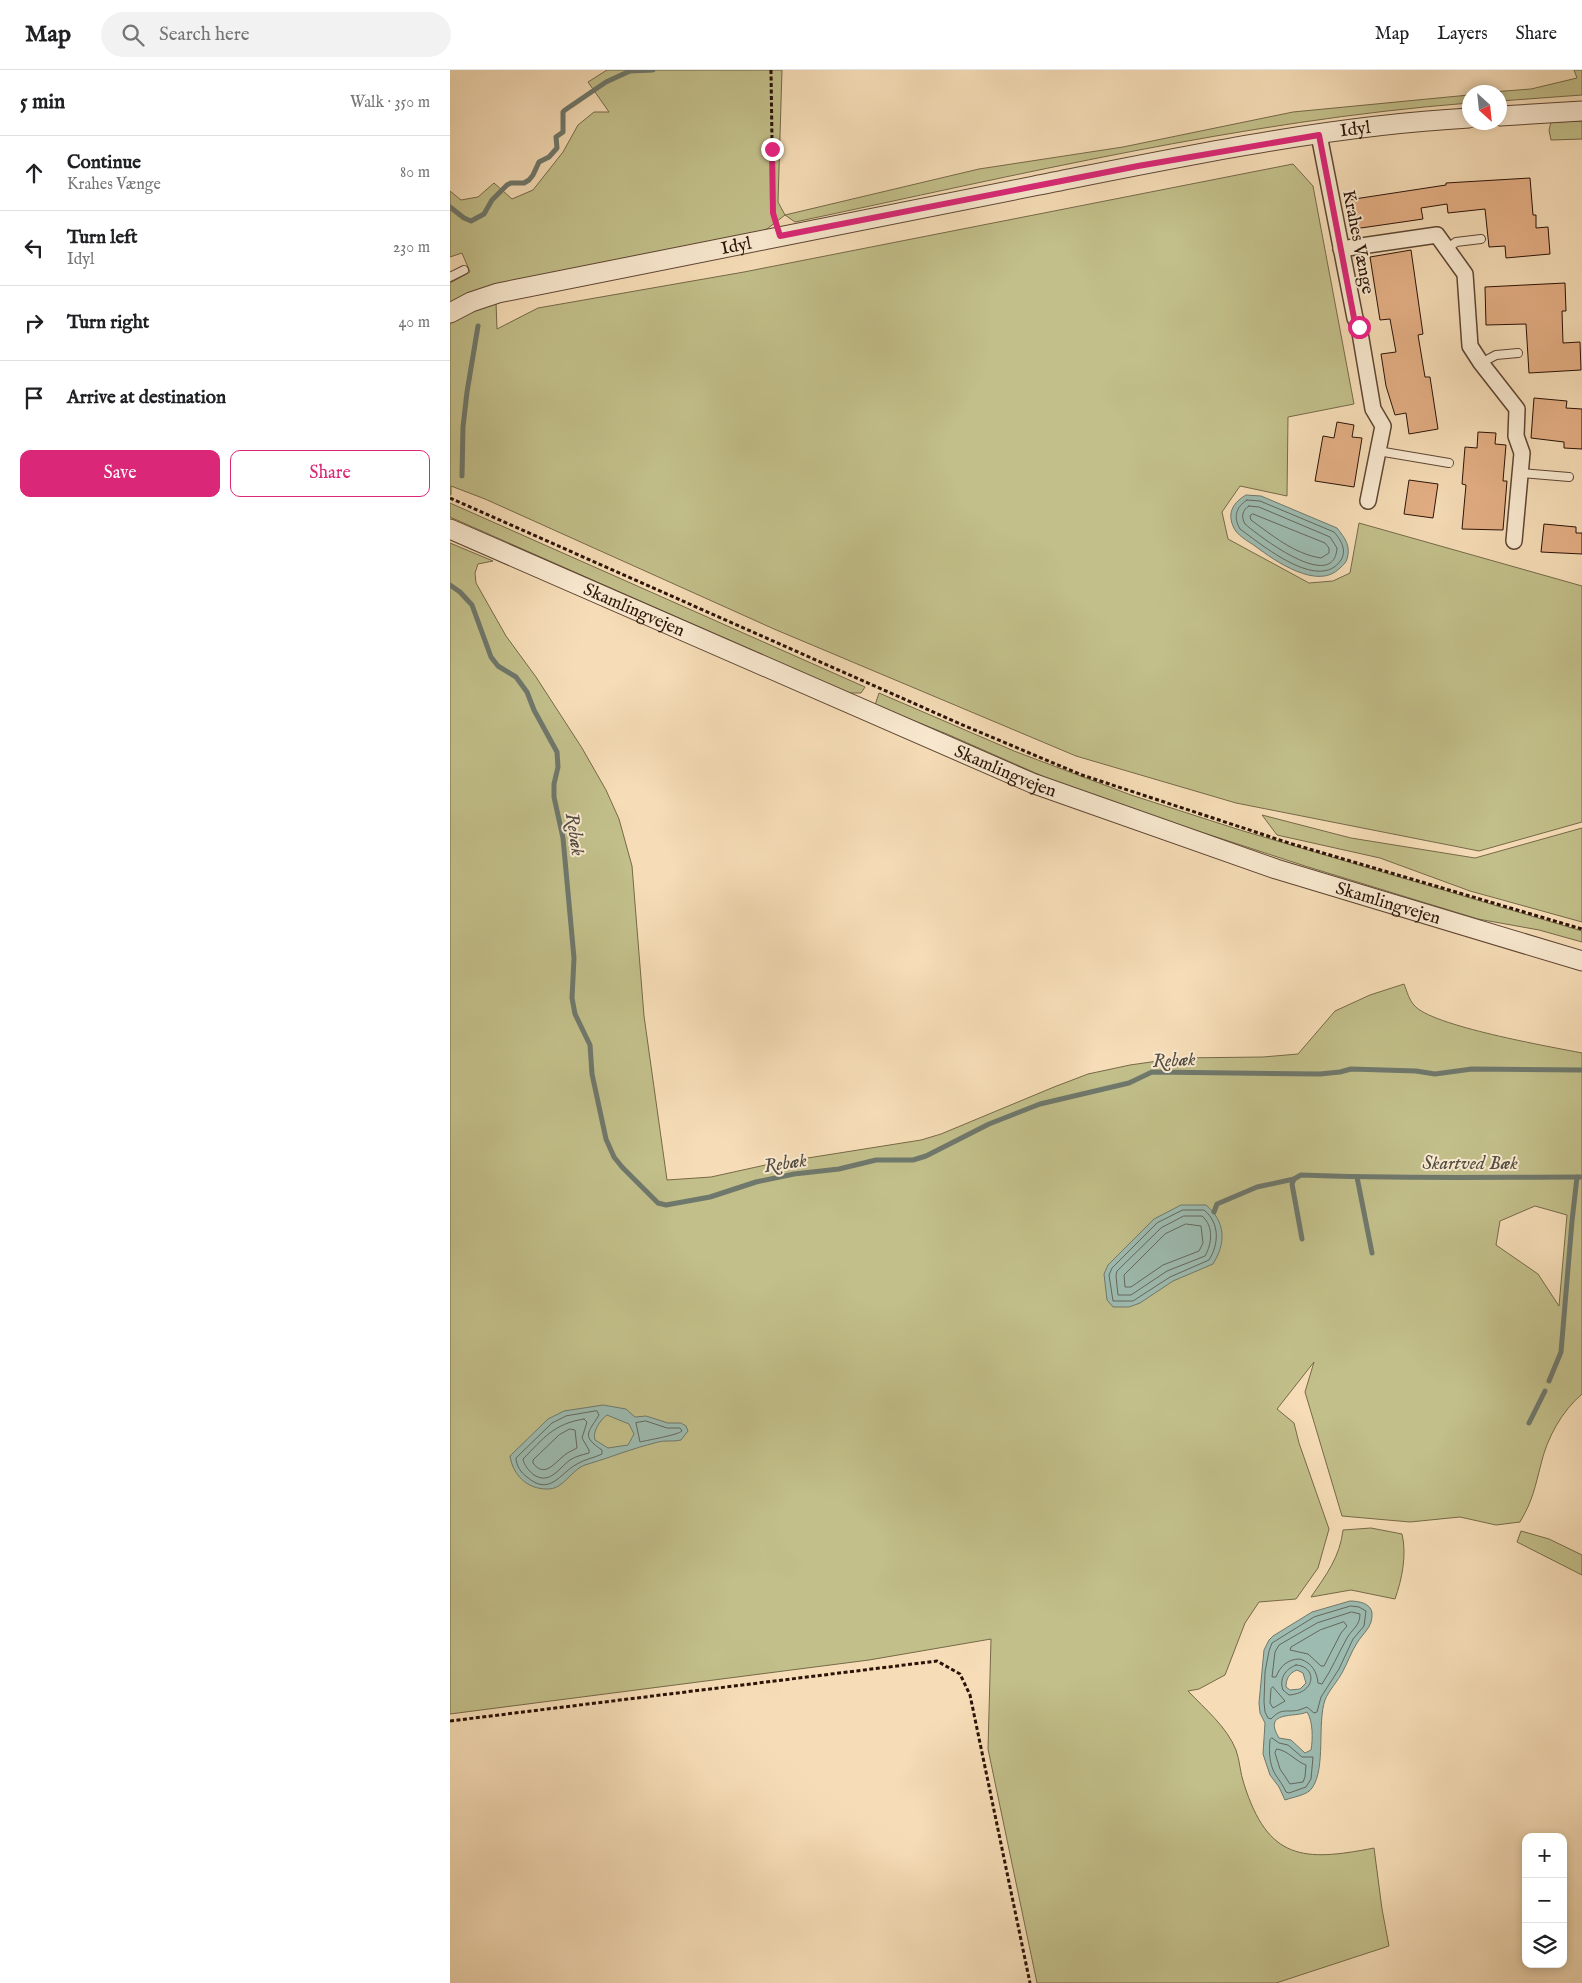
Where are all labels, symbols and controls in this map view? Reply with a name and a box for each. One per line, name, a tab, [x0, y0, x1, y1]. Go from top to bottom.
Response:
search box	[101, 12, 451, 57]
text: Map	[25, 19, 71, 50]
icon: search	[119, 21, 147, 49]
text: Search here	[159, 23, 250, 47]
text: Map	[1375, 23, 1409, 46]
text: Layers	[1437, 23, 1488, 46]
text: Share	[1516, 23, 1557, 46]
north arrow	[1462, 85, 1507, 130]
text: 5 min	[20, 89, 65, 116]
text: Walk · 350 m	[350, 93, 430, 113]
street label: Idyl	[1339, 117, 1372, 144]
route end	[761, 138, 784, 161]
text: Continue	[67, 151, 141, 175]
icon: ahead	[20, 159, 48, 187]
text: 80 m	[400, 163, 430, 183]
text: Krahes Vænge	[67, 175, 161, 195]
street label: Krahes Vænge	[1336, 188, 1379, 296]
text: Turn left	[67, 226, 138, 250]
street label: Idyl	[719, 233, 754, 261]
icon: left	[20, 234, 48, 262]
text: 230 m	[393, 238, 430, 258]
text: Idyl	[67, 250, 94, 270]
icon: right	[20, 309, 48, 337]
text: Turn right	[67, 311, 149, 335]
text: 40 m	[398, 313, 430, 333]
route start	[1348, 316, 1371, 339]
icon: arrive	[20, 384, 48, 412]
text: Arrive at destination	[67, 386, 226, 410]
button: Save	[20, 450, 220, 497]
button: Share	[230, 450, 430, 497]
street label: Skamlingvejen	[579, 579, 688, 643]
street label: Skamlingvejen	[951, 741, 1059, 804]
water label: Rebæk	[559, 811, 589, 858]
street label: Skamlingvejen	[1333, 878, 1443, 931]
water label: Rebæk	[1152, 1048, 1197, 1074]
water label: Rebæk	[762, 1149, 809, 1179]
water label: Skartved Bæk	[1422, 1152, 1518, 1176]
map controls	[1522, 1833, 1567, 1968]
button: +	[1522, 1833, 1567, 1878]
button: −	[1522, 1878, 1567, 1923]
button: layers	[1522, 1923, 1567, 1968]

